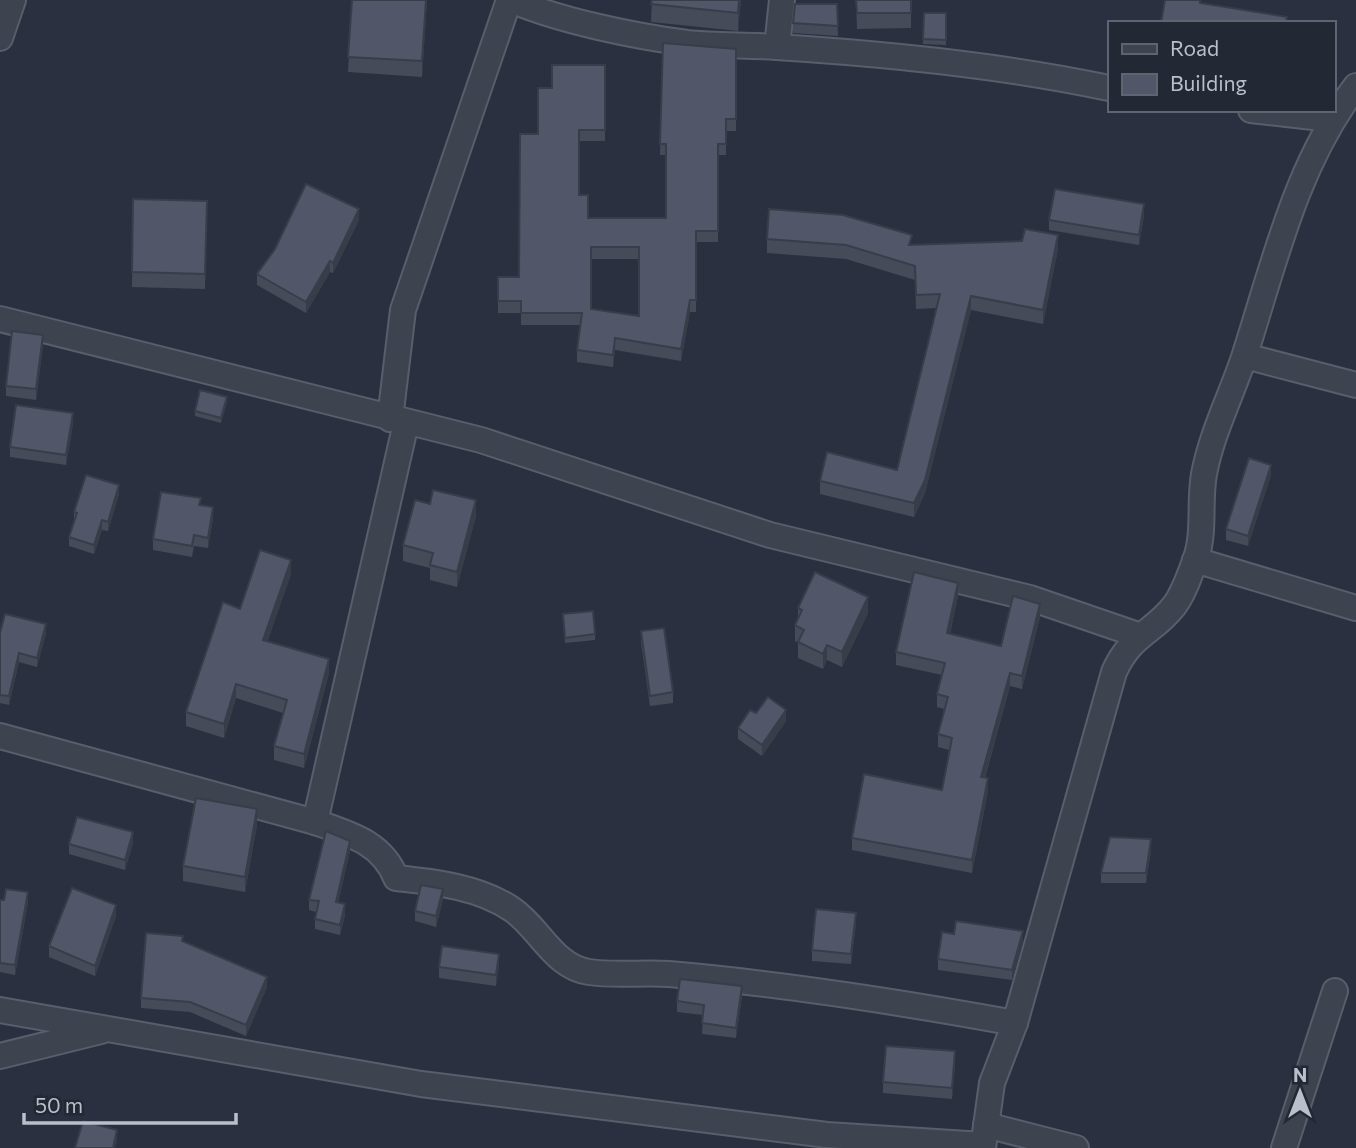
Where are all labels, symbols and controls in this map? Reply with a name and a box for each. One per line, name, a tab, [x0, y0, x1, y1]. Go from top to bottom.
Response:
legend	[1108, 21, 1335, 112]
text: Road	[1170, 35, 1219, 60]
text: Building	[1170, 70, 1247, 95]
north arrow	[1265, 1057, 1335, 1127]
text: N	[1293, 1063, 1307, 1086]
scale bar	[24, 1082, 236, 1126]
text: 50 m	[35, 1092, 83, 1117]

